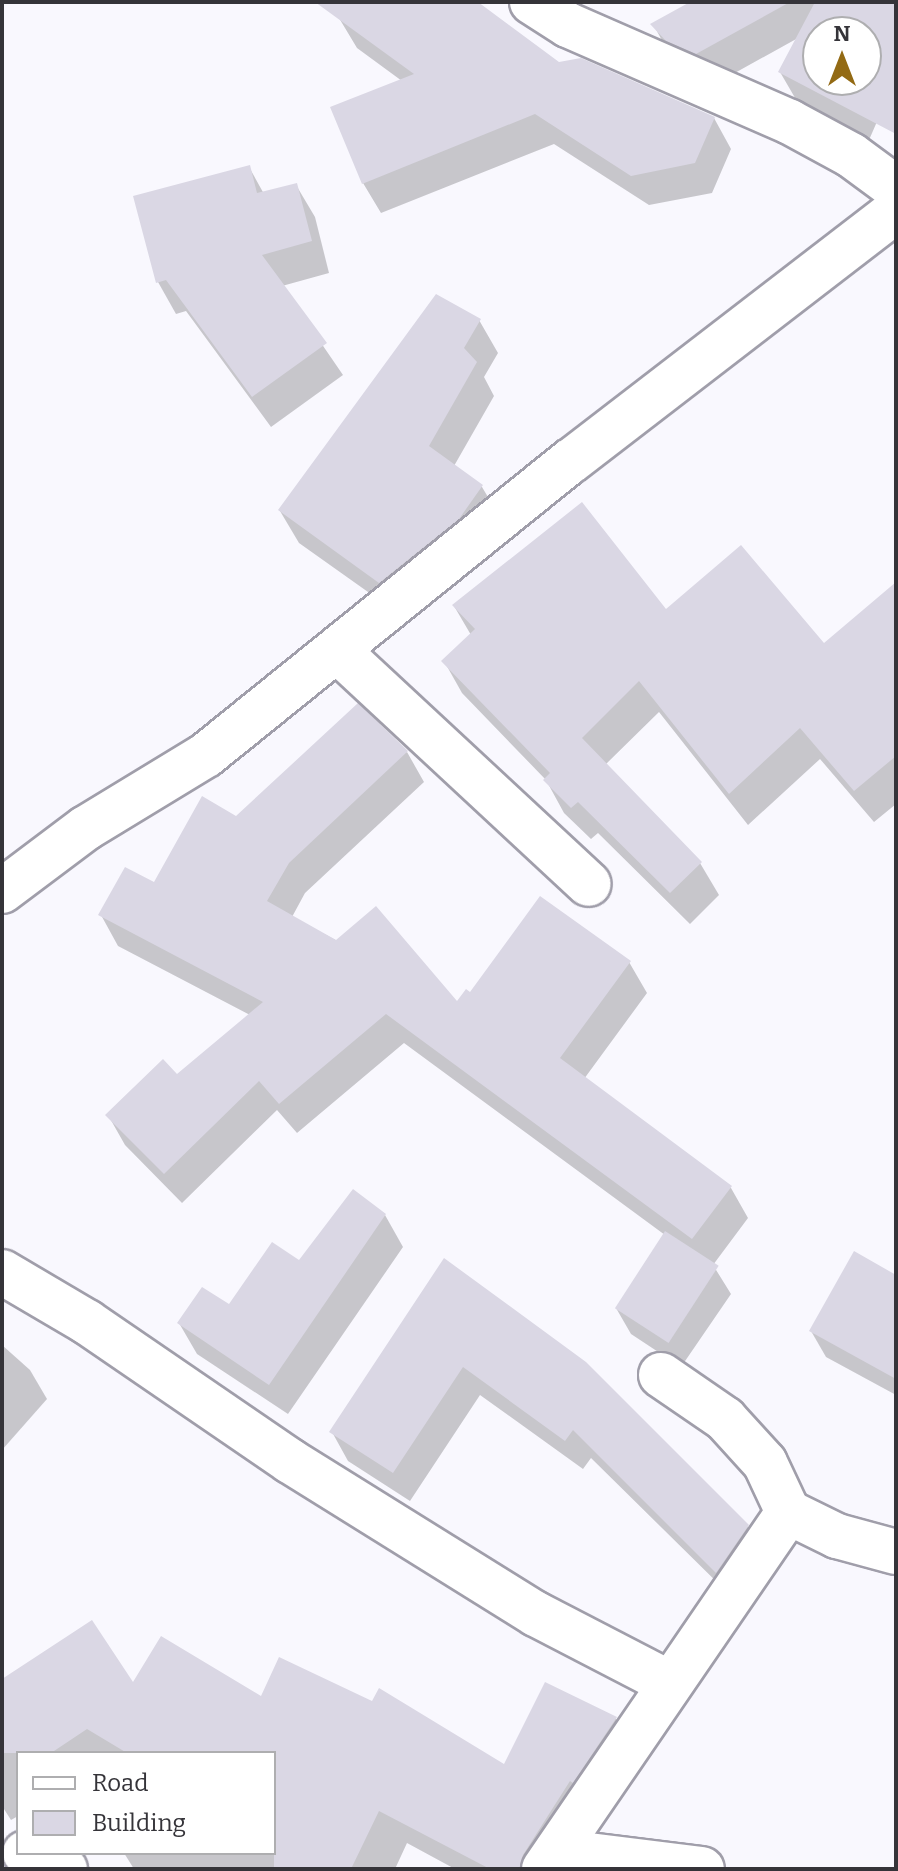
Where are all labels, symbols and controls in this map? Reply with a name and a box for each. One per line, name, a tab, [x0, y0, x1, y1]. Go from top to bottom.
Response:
north arrow	[802, 16, 882, 96]
text: N	[834, 20, 850, 47]
legend	[16, 1751, 276, 1855]
text: Road	[92, 1769, 148, 1797]
text: Building	[92, 1809, 186, 1837]

